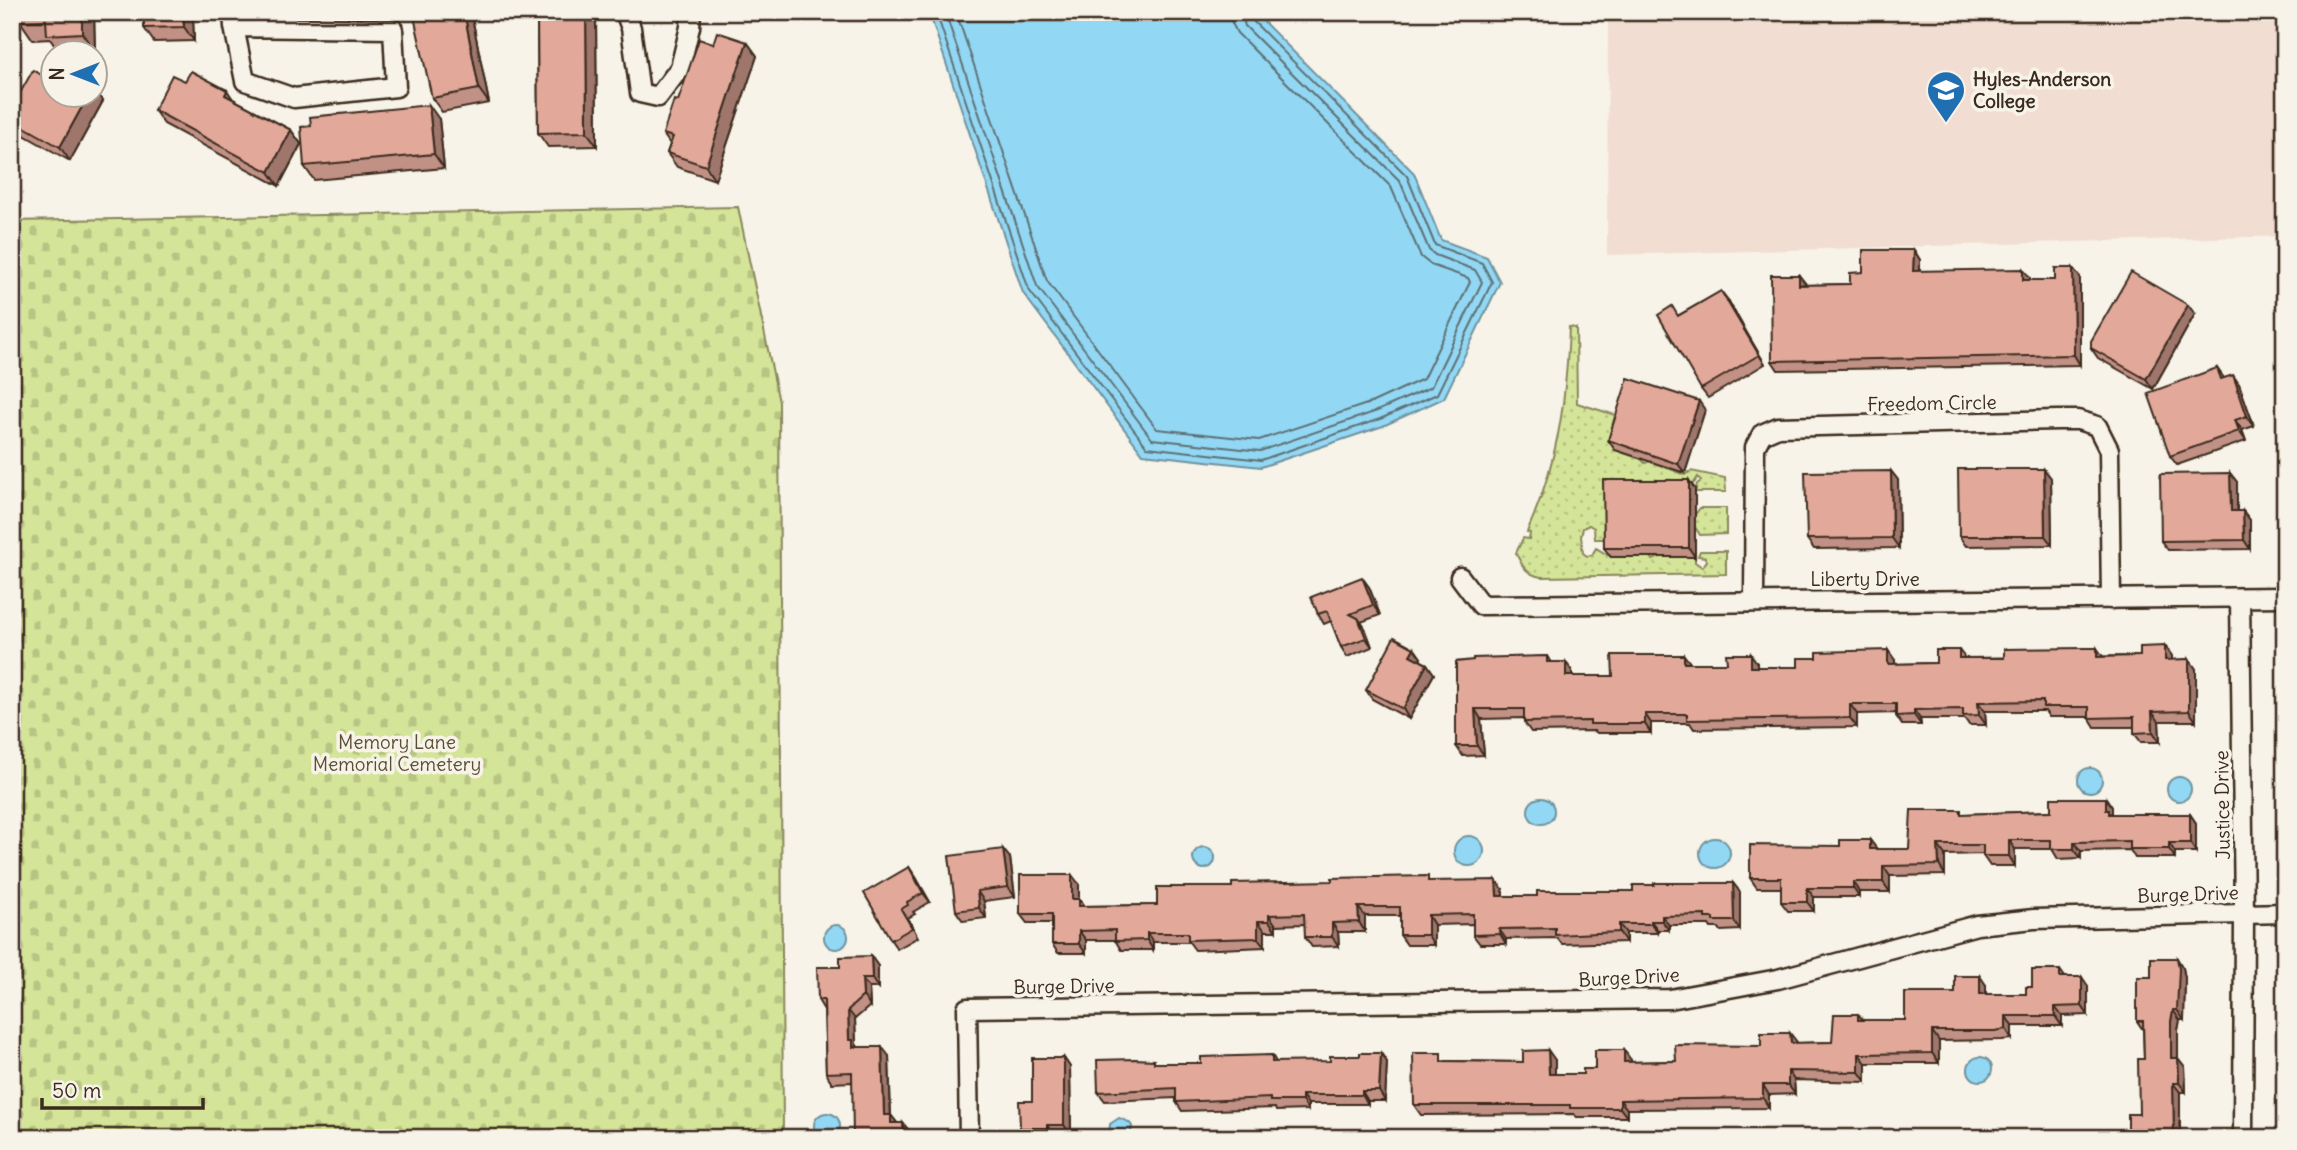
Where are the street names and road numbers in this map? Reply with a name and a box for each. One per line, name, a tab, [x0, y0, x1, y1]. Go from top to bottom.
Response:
street label: Freedom Circle	[1867, 390, 1997, 416]
street label: Liberty Drive	[1810, 567, 1920, 591]
street label: Justice Drive	[2209, 750, 2235, 860]
street label: Burge Drive	[2137, 880, 2239, 908]
street label: Burge Drive	[1578, 962, 1680, 992]
street label: Burge Drive	[1013, 973, 1115, 999]

